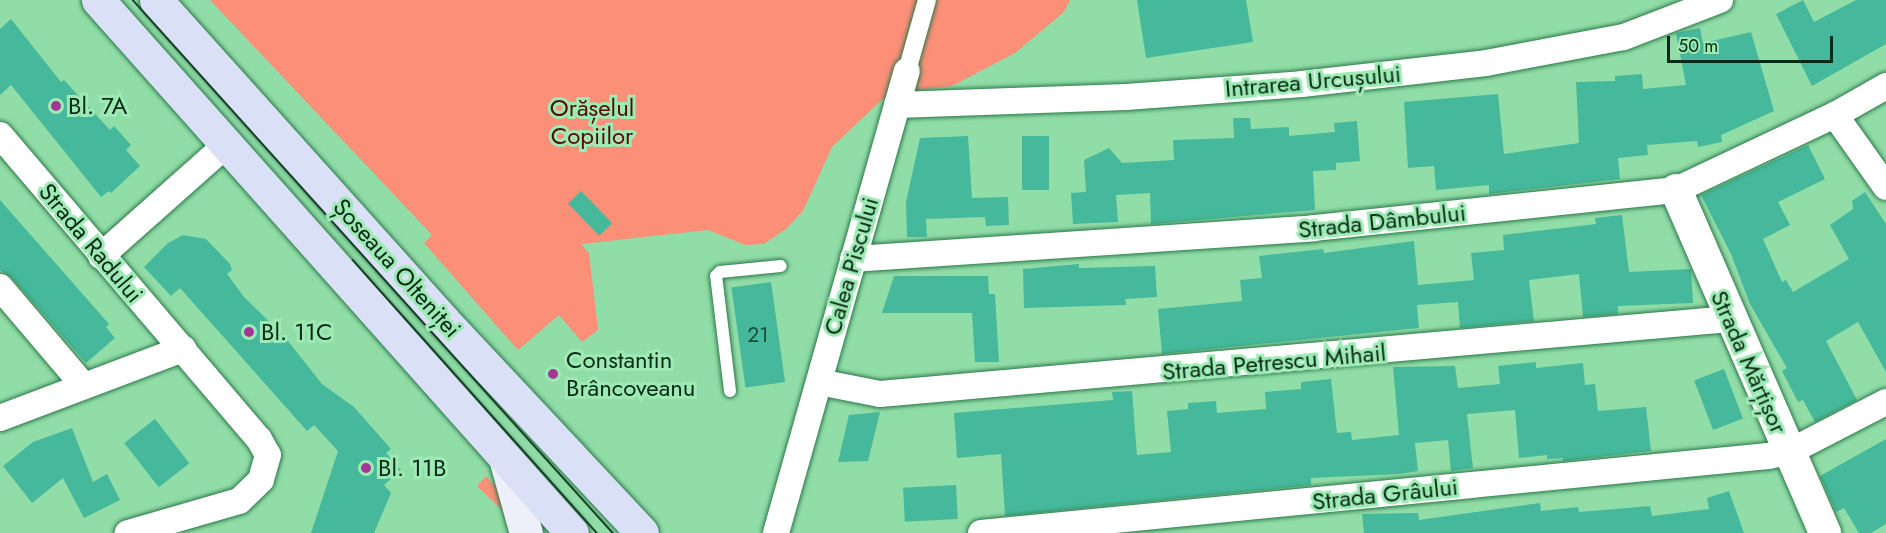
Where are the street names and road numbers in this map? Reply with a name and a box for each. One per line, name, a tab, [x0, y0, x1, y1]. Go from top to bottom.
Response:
street label: Intrarea Urcușului	[1224, 59, 1402, 103]
street label: Strada Radului	[33, 178, 149, 308]
street label: Șoseaua Olteniței	[327, 193, 467, 343]
street label: Calea Piscului	[818, 194, 884, 338]
street label: Strada Dâmbului	[1297, 198, 1467, 244]
street label: Strada Mărțișor	[1705, 286, 1793, 438]
street label: Strada Petrescu Mihail	[1161, 338, 1387, 386]
street label: Strada Grâului	[1311, 472, 1459, 516]

